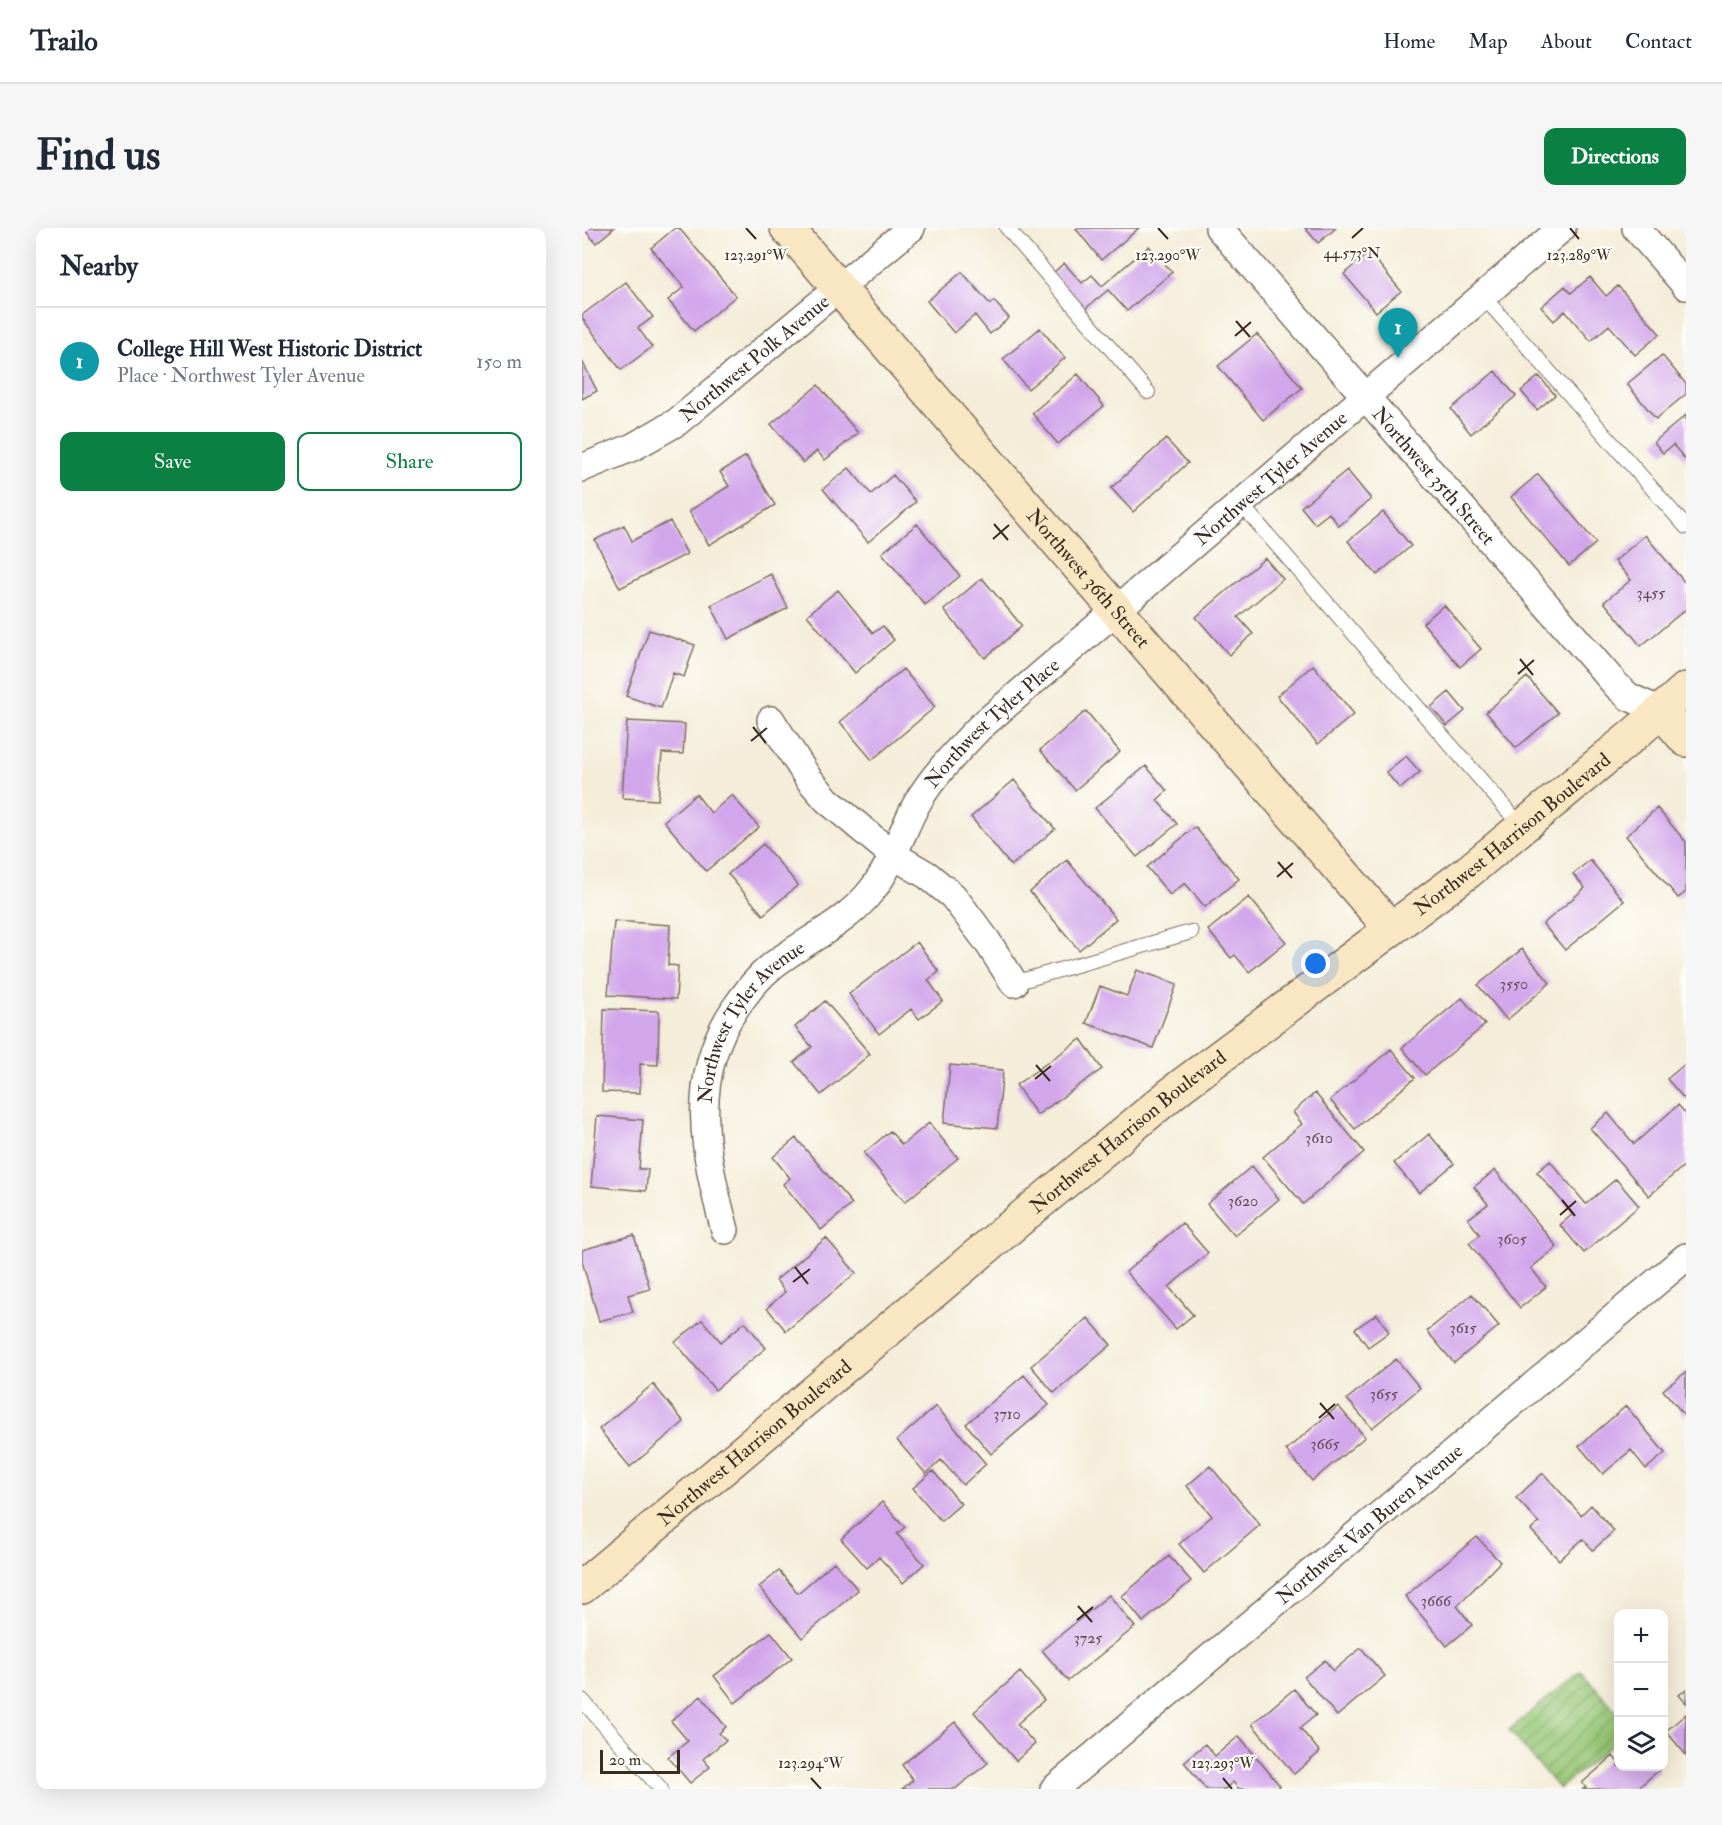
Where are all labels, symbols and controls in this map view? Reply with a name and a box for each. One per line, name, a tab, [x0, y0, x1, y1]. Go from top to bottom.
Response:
text: Trailo	[30, 24, 98, 59]
text: Home	[1383, 28, 1435, 55]
text: Map	[1468, 28, 1508, 55]
text: About	[1541, 28, 1592, 55]
text: Contact	[1625, 28, 1692, 55]
button: Directions	[1544, 128, 1686, 185]
text: Find us	[36, 130, 160, 182]
text: 44.573°N	[1323, 244, 1381, 263]
text: 123.291°W	[725, 246, 788, 265]
text: 123.290°W	[1135, 246, 1201, 265]
text: 123.289°W	[1547, 246, 1612, 265]
text: Nearby	[60, 251, 138, 283]
street label: Northwest Polk Avenue	[674, 289, 834, 427]
pin: 1	[1378, 308, 1418, 358]
text: College Hill West Historic District	[117, 335, 422, 363]
text: 1	[76, 349, 83, 374]
text: 150 m	[476, 349, 522, 374]
text: Place · Northwest Tyler Avenue	[117, 363, 365, 388]
street label: Northwest 35th Street	[1367, 401, 1501, 550]
street label: Northwest Tyler Avenue	[1189, 405, 1352, 551]
button: Save	[60, 432, 285, 491]
button: Share	[297, 432, 522, 491]
street label: Northwest 36th Street	[1021, 503, 1156, 653]
house number: 3455	[1637, 583, 1665, 603]
street label: Northwest Tyler Place	[919, 652, 1064, 793]
street label: Northwest Harrison Boulevard	[1408, 747, 1615, 921]
street label: Northwest Tyler Avenue	[692, 935, 809, 1104]
your location	[1301, 949, 1330, 978]
house number: 3550	[1500, 974, 1528, 994]
street label: Northwest Harrison Boulevard	[1024, 1044, 1231, 1218]
house number: 3610	[1305, 1128, 1333, 1148]
house number: 3620	[1228, 1191, 1258, 1211]
house number: 3605	[1497, 1229, 1527, 1249]
house number: 3615	[1450, 1318, 1476, 1338]
street label: Northwest Harrison Boulevard	[652, 1354, 857, 1531]
house number: 3655	[1370, 1384, 1398, 1404]
house number: 3710	[993, 1404, 1021, 1424]
house number: 3665	[1310, 1434, 1340, 1454]
street label: Northwest Van Buren Avenue	[1271, 1438, 1468, 1609]
house number: 3666	[1421, 1591, 1452, 1611]
map controls	[1614, 1609, 1668, 1771]
button: +	[1614, 1609, 1668, 1663]
house number: 3725	[1074, 1628, 1102, 1648]
button: −	[1614, 1663, 1668, 1717]
button: layers	[1614, 1717, 1668, 1771]
scale bar	[600, 1747, 680, 1774]
text: 20 m	[609, 1750, 641, 1770]
text: 123.294°W	[778, 1754, 845, 1773]
text: 123.293°W	[1191, 1754, 1255, 1773]

